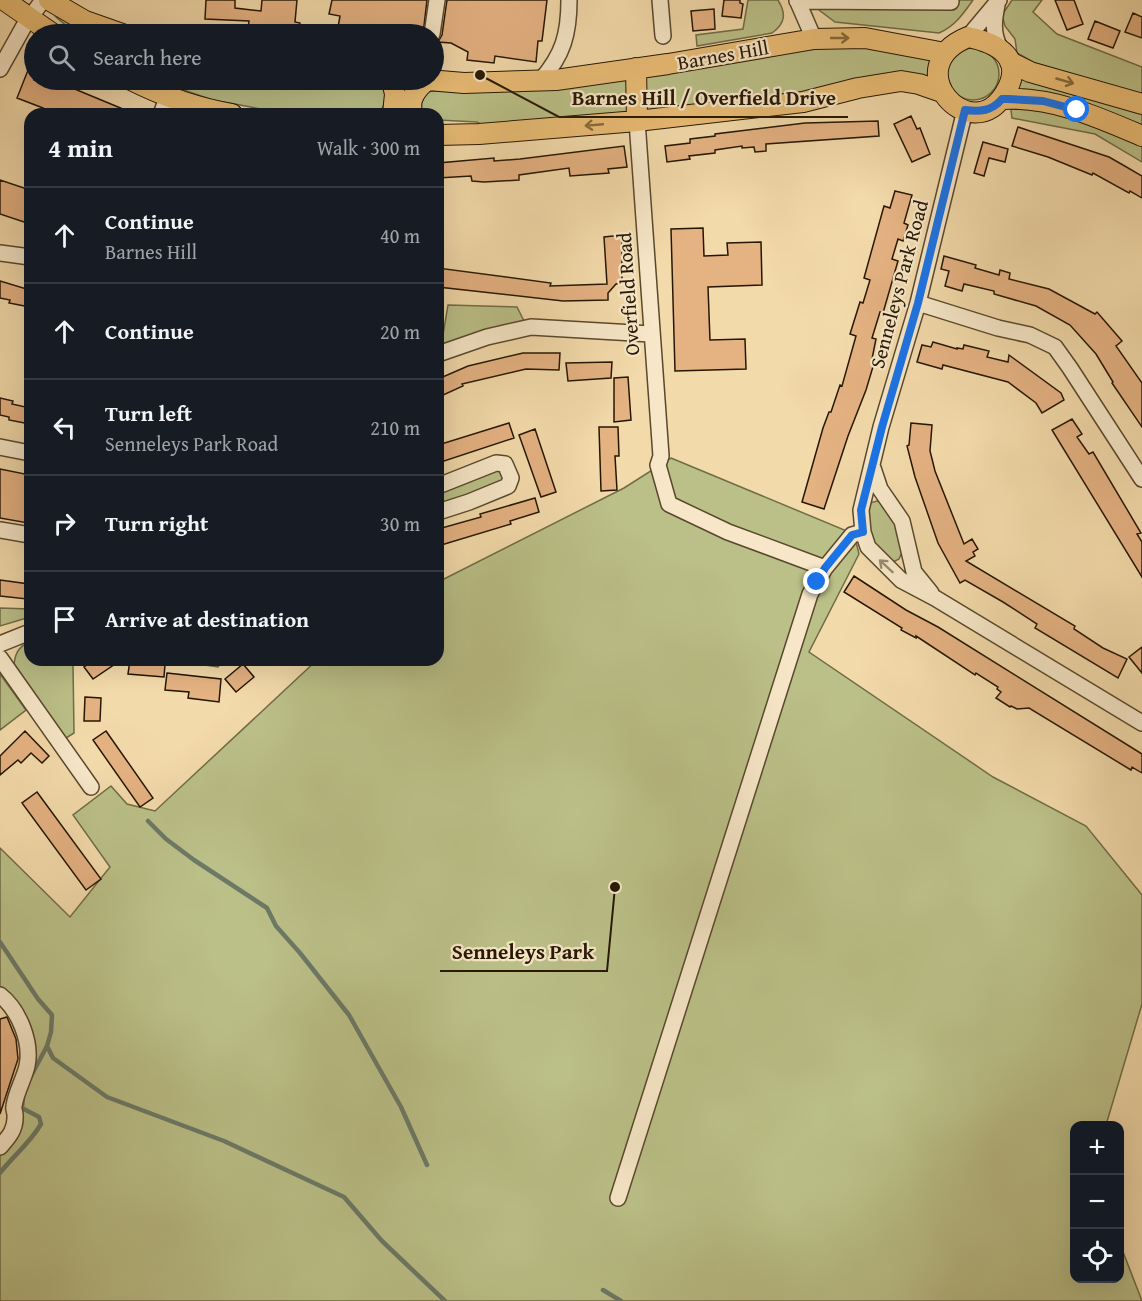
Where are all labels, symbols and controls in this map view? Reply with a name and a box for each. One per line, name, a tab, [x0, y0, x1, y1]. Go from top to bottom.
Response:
search box	[24, 24, 444, 90]
street label: Barnes Hill	[675, 32, 771, 77]
one-way arrow	[829, 33, 849, 44]
icon: search	[45, 41, 78, 74]
text: Search here	[93, 41, 202, 73]
one-way arrow	[1055, 76, 1074, 87]
callout: Barnes Hill / Overfield Drive	[559, 78, 848, 117]
text: Barnes Hill / Overfield Drive	[572, 82, 836, 113]
route start	[1063, 96, 1089, 122]
one-way arrow	[585, 119, 605, 130]
text: 4 min	[48, 128, 113, 167]
text: Walk · 300 m	[317, 133, 420, 162]
street label: Senneleys Park Road	[862, 196, 935, 371]
text: Continue	[105, 205, 194, 237]
icon: ahead	[48, 219, 81, 252]
text: 40 m	[380, 221, 420, 250]
street label: Overfield Road	[609, 231, 646, 357]
text: Barnes Hill	[105, 237, 197, 266]
icon: ahead	[48, 315, 81, 348]
text: Continue	[105, 315, 194, 347]
text: 20 m	[380, 317, 420, 346]
text: Turn left	[105, 397, 192, 429]
icon: left	[48, 411, 81, 444]
text: 210 m	[370, 413, 420, 442]
text: Senneleys Park Road	[105, 429, 278, 458]
icon: right	[48, 507, 81, 540]
text: Turn right	[105, 507, 208, 539]
text: 30 m	[380, 509, 420, 538]
one-way arrow	[879, 559, 894, 573]
route end	[803, 568, 829, 594]
icon: arrive	[48, 603, 81, 636]
text: Arrive at destination	[105, 603, 309, 635]
callout: Senneleys Park	[440, 932, 607, 971]
text: Senneleys Park	[452, 936, 595, 967]
map controls	[1070, 1121, 1124, 1283]
button: +	[1070, 1121, 1124, 1175]
button: −	[1070, 1175, 1124, 1229]
button: locate	[1070, 1229, 1124, 1283]

